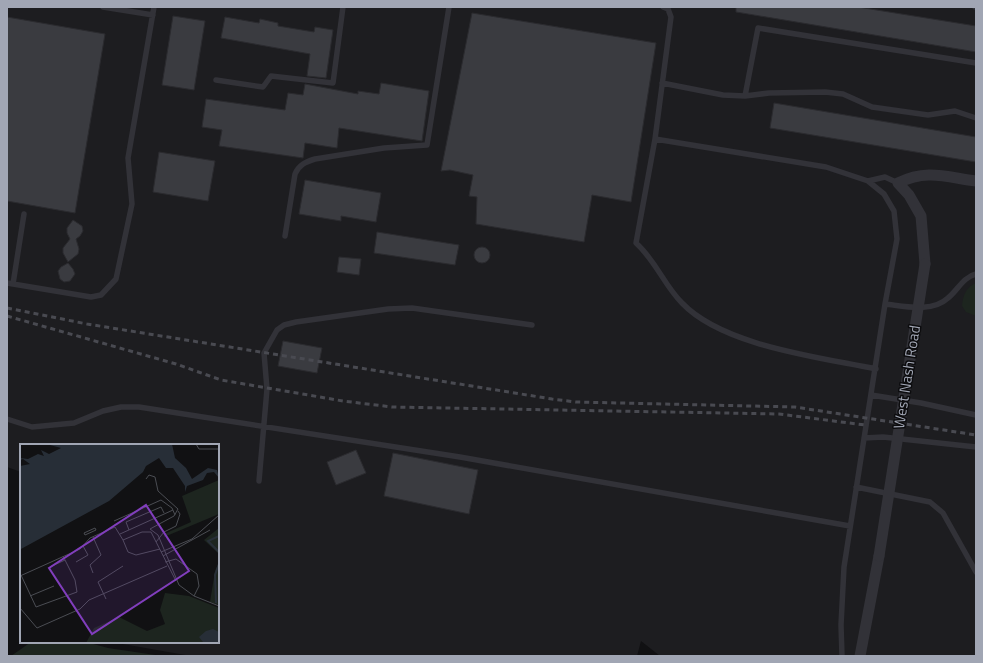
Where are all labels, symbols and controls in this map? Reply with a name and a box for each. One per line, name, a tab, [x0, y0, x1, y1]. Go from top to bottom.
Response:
street label: West Nash Road	[887, 323, 926, 430]
inset map	[20, 444, 219, 643]

